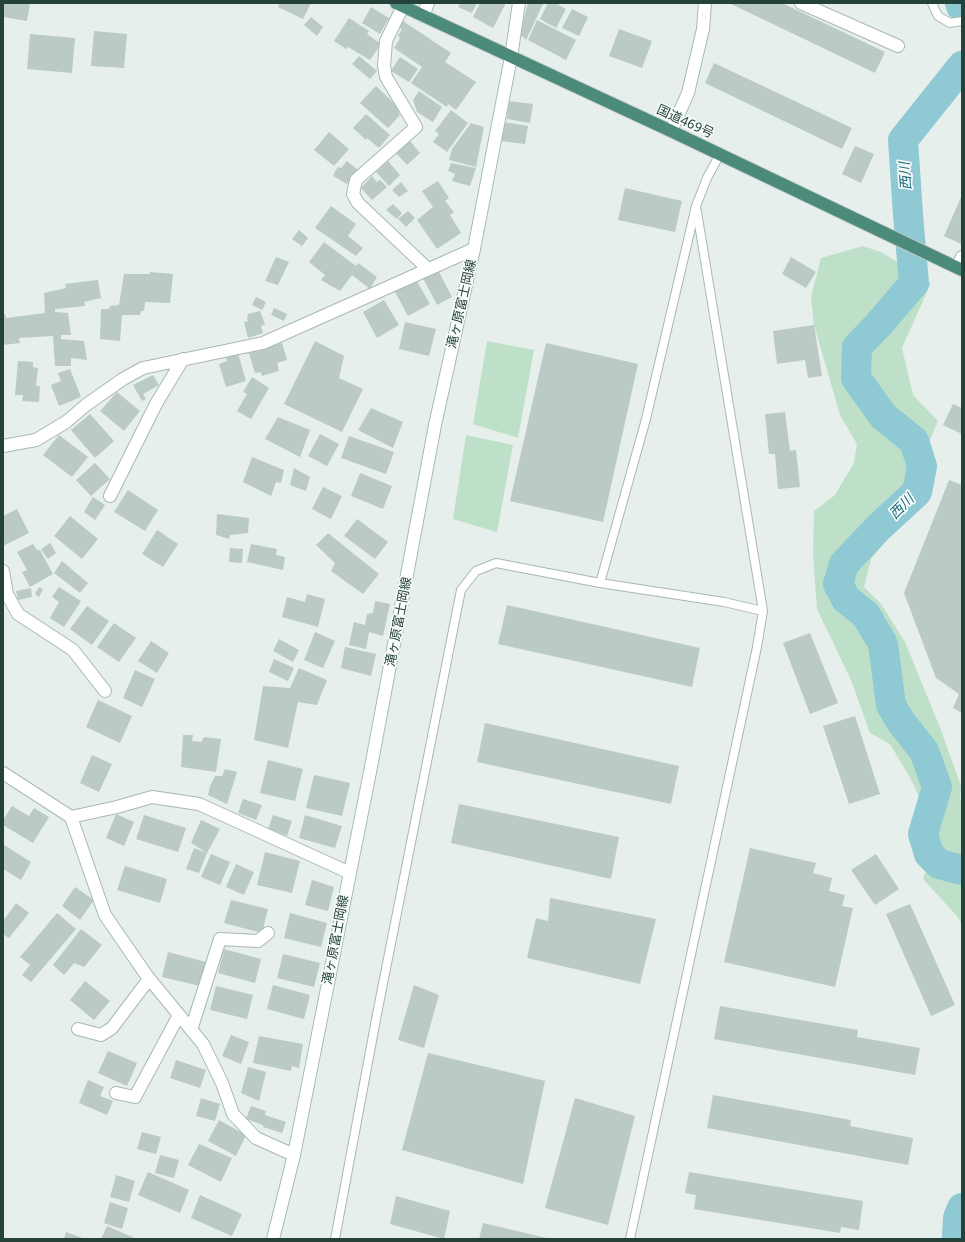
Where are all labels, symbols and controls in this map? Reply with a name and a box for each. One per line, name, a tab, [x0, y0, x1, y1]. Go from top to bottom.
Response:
street label: 国道469号	[654, 102, 716, 142]
water label: 西川	[897, 161, 915, 191]
street label: 滝ヶ原富士岡線	[444, 258, 480, 350]
water label: 西川	[886, 491, 918, 523]
street label: 滝ヶ原富士岡線	[383, 576, 415, 668]
street label: 滝ヶ原富士岡線	[320, 894, 352, 986]

